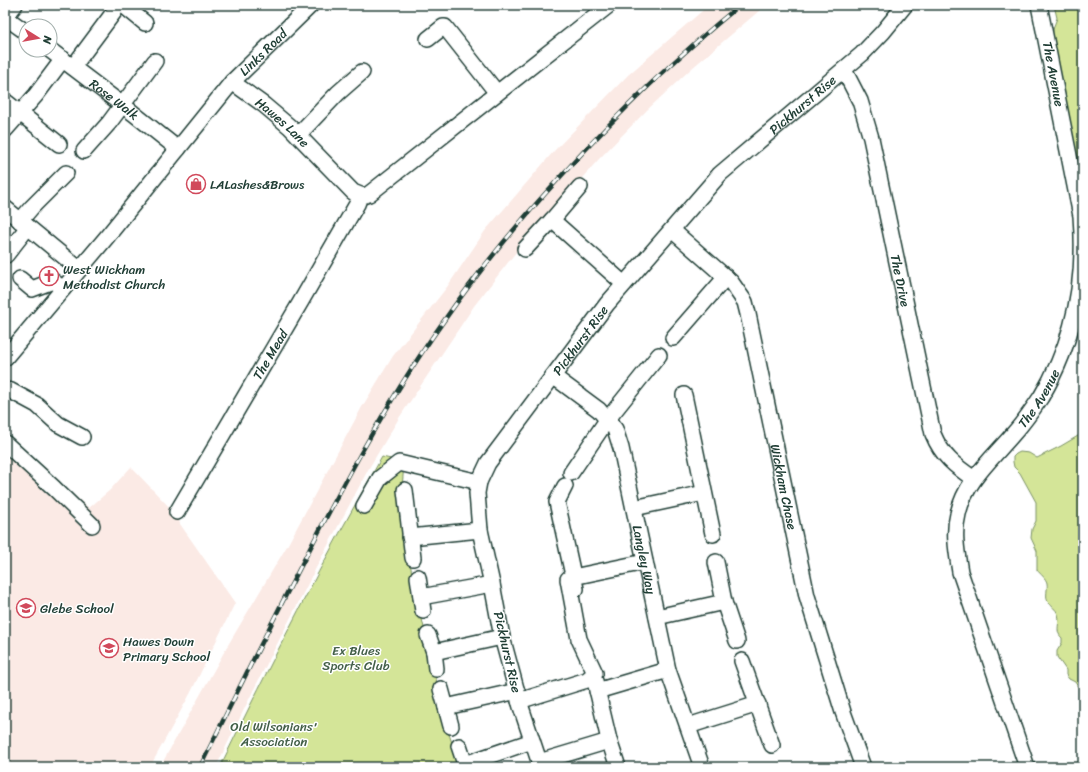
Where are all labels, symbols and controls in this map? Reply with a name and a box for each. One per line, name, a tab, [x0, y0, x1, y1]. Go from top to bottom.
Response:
north arrow	[18, 18, 58, 58]
street label: Links Road	[234, 22, 294, 82]
text: N	[37, 33, 58, 46]
street label: The Avenue	[1036, 39, 1071, 109]
street label: Pickhurst Rise	[764, 69, 842, 140]
street label: Rose Walk	[84, 73, 144, 126]
street label: Hawes Lane	[250, 91, 315, 153]
shop icon: LALashes&Brows	[185, 173, 207, 195]
place label: LALashes&Brows	[210, 173, 305, 196]
street label: The Drive	[884, 252, 917, 309]
place label: West Wickham Methodist Church	[63, 258, 166, 296]
church icon: West Wickham Methodist Church	[38, 265, 60, 287]
street label: Pickhurst Rise	[546, 300, 615, 380]
street label: The Mead	[246, 324, 295, 384]
street label: The Avenue	[1012, 365, 1066, 433]
street label: Wickham Chase	[763, 442, 804, 532]
street label: Langley Way	[626, 523, 663, 597]
school or university icon: Glebe School	[15, 597, 37, 619]
place label: Glebe School	[40, 597, 114, 620]
street label: Pickhurst Rise	[487, 609, 528, 695]
place label: Hawes Down Primary School	[123, 630, 210, 668]
school or university icon: Hawes Down Primary School	[98, 637, 120, 659]
park label: Ex Blues Sports Club	[322, 639, 390, 677]
park label: Old Wilsonians' Association	[230, 715, 318, 753]

